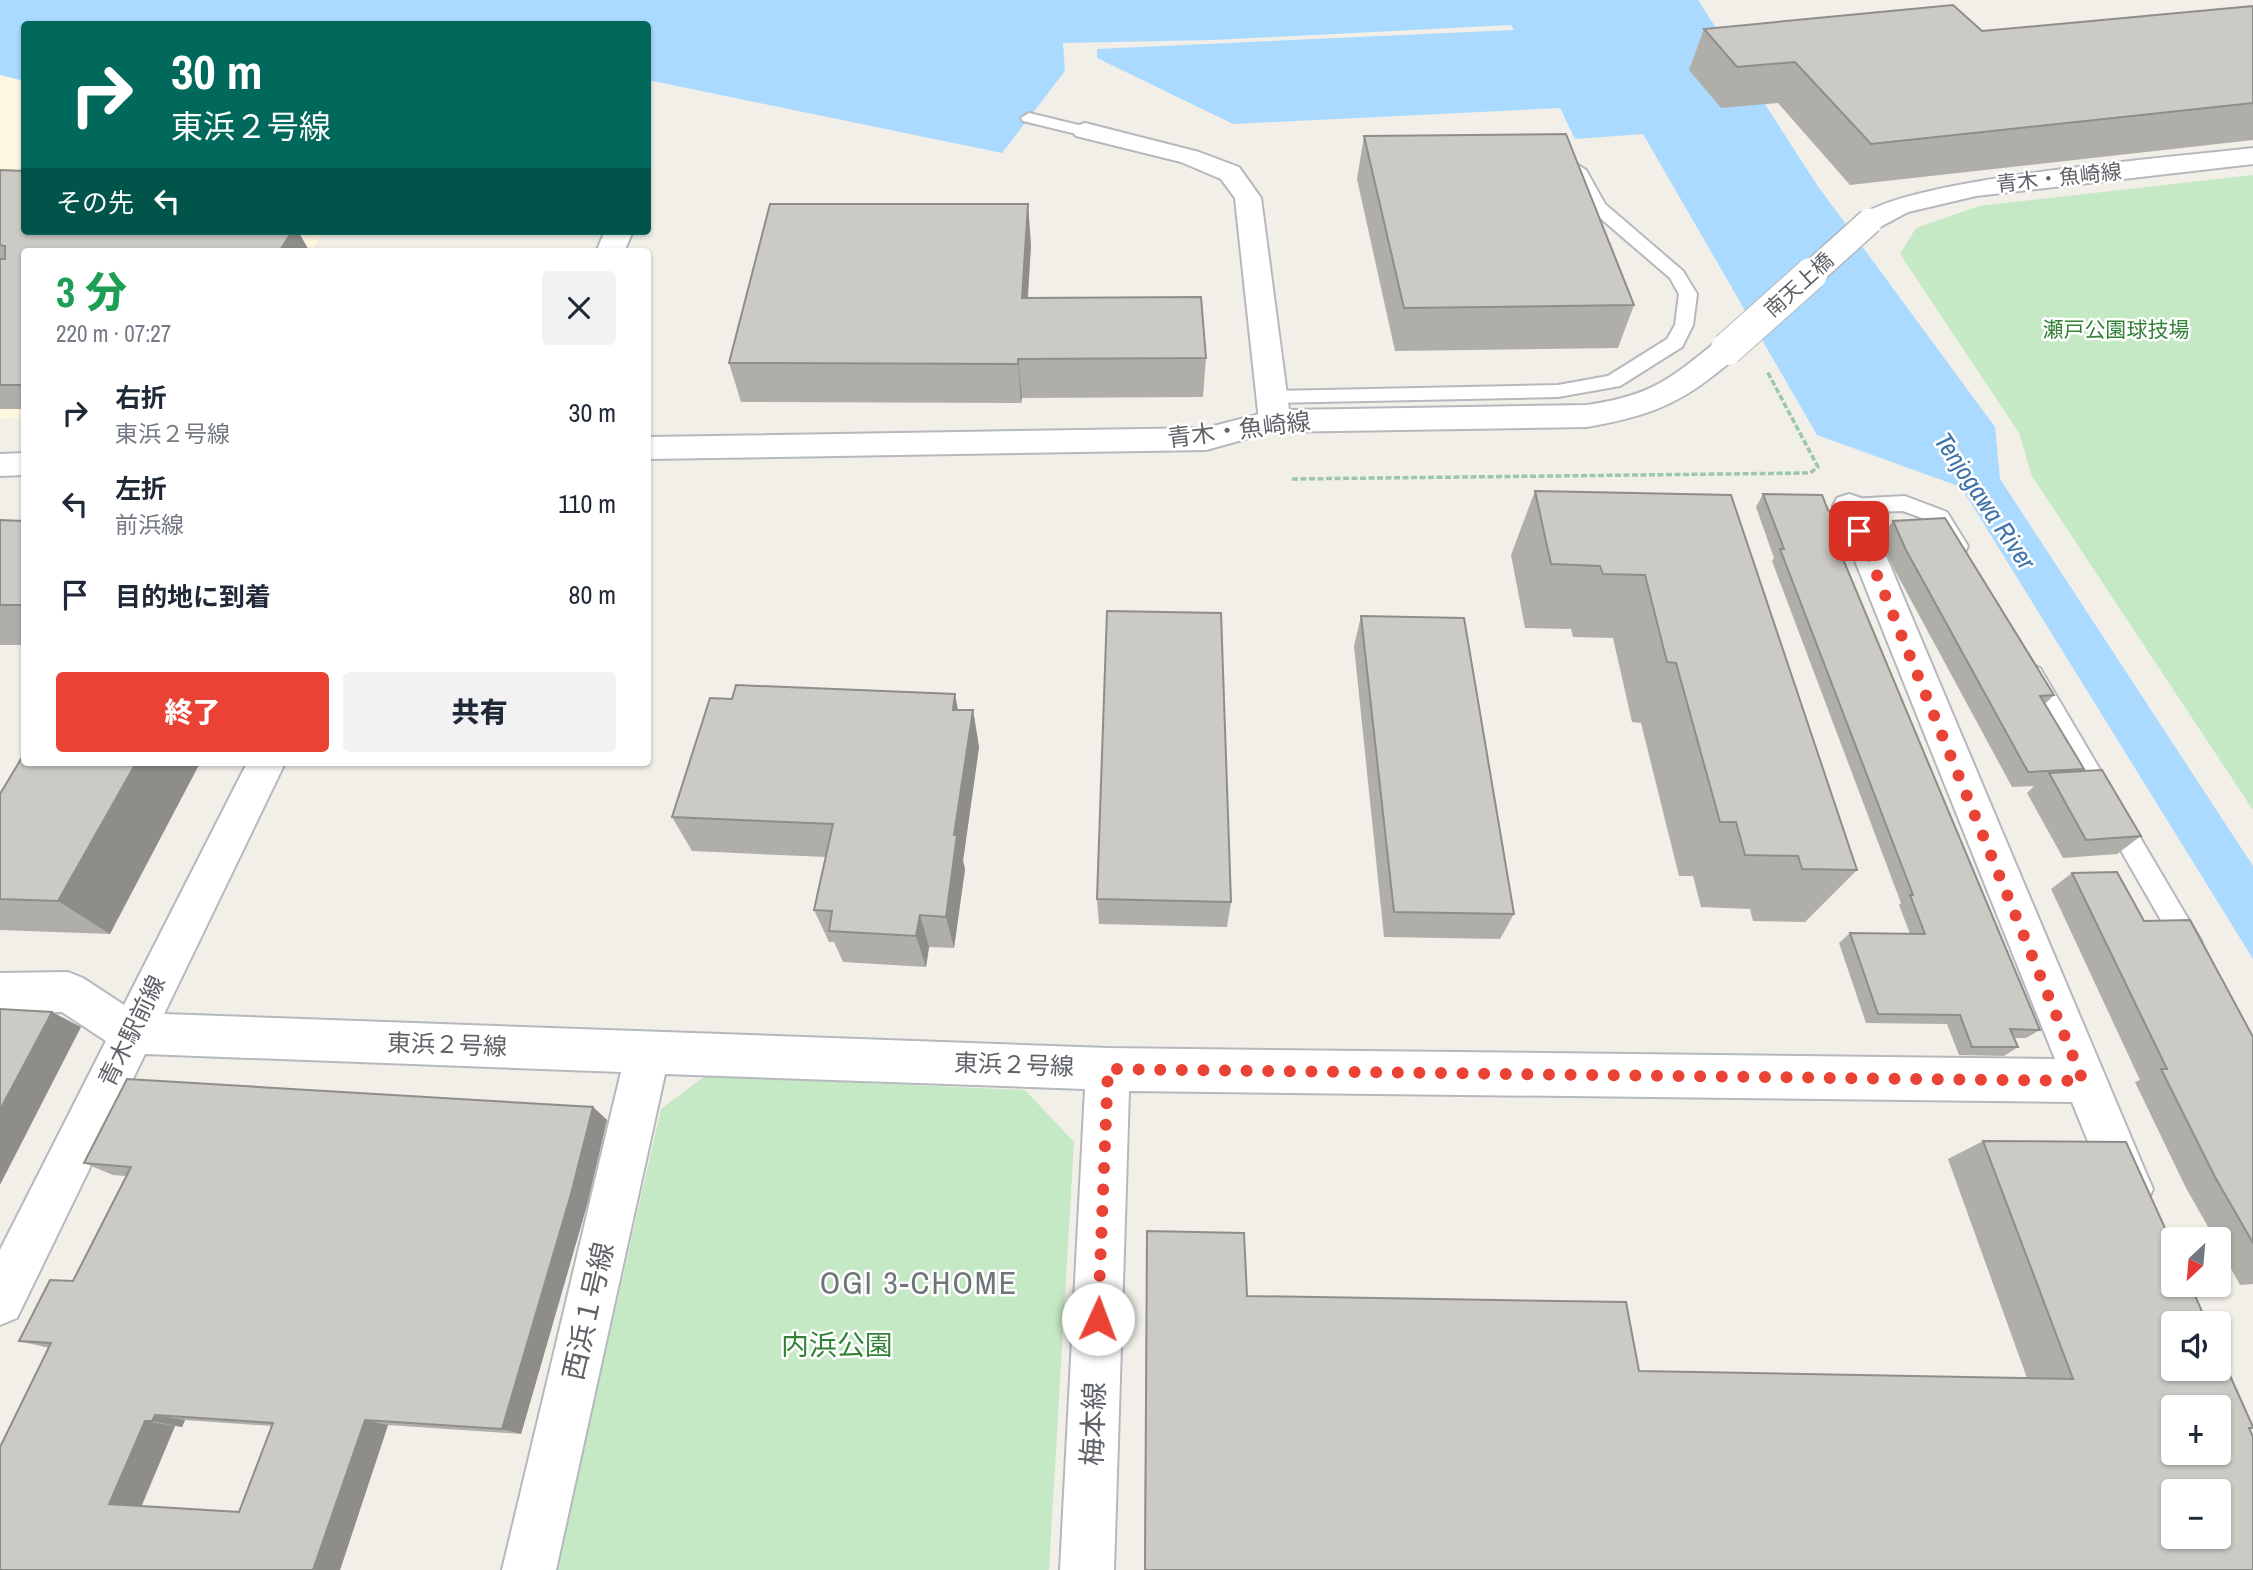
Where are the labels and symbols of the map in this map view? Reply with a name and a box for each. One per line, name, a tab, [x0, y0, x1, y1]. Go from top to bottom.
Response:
street label: 青木・魚崎線	[1995, 156, 2123, 199]
street label: 南天上橋	[1758, 246, 1840, 324]
park label: 瀬戸公園球技場	[2043, 315, 2190, 344]
street label: 青木・魚崎線	[1165, 404, 1312, 454]
water label: Tenjogawa River	[1927, 425, 2045, 577]
pin	[1829, 501, 1889, 561]
street label: 青木駅前線	[90, 970, 172, 1092]
street label: 東浜２号線	[387, 1026, 508, 1062]
street label: 東浜２号線	[954, 1046, 1075, 1082]
north arrow	[2161, 1227, 2231, 1297]
street label: 西浜１号線	[554, 1239, 622, 1383]
district label: OGI 3-CHOME	[820, 1261, 1018, 1304]
position arrow	[1061, 1282, 1135, 1356]
park label: 内浜公園	[781, 1326, 893, 1364]
street label: 梅本線	[1073, 1381, 1113, 1467]

